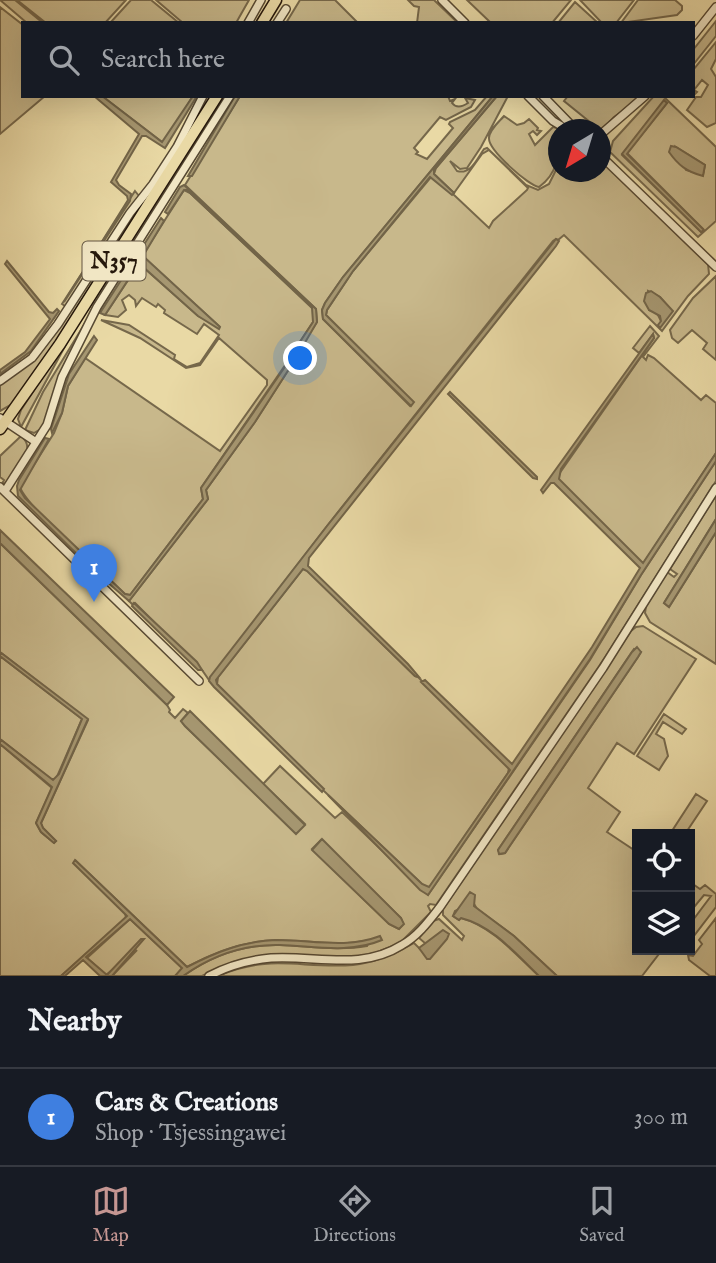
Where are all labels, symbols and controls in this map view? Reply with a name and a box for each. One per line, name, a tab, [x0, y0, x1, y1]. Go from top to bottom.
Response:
search box	[21, 21, 695, 98]
icon: search	[45, 41, 83, 79]
text: Search here	[101, 43, 225, 76]
north arrow	[548, 119, 611, 182]
road number: N357	[82, 242, 146, 280]
your location	[283, 341, 317, 375]
pin: 1	[71, 544, 117, 602]
map controls	[632, 829, 695, 955]
button: locate	[632, 829, 695, 892]
button: layers	[632, 892, 695, 955]
text: Nearby	[28, 1003, 121, 1041]
text: Cars & Creations	[95, 1086, 278, 1119]
text: 1	[47, 1103, 55, 1132]
text: 300 m	[634, 1103, 688, 1132]
text: Shop · Tsjessingawei	[95, 1119, 286, 1148]
tab: Map	[92, 1182, 130, 1248]
tab: Directions	[313, 1182, 396, 1248]
tab: Saved	[579, 1182, 624, 1248]

